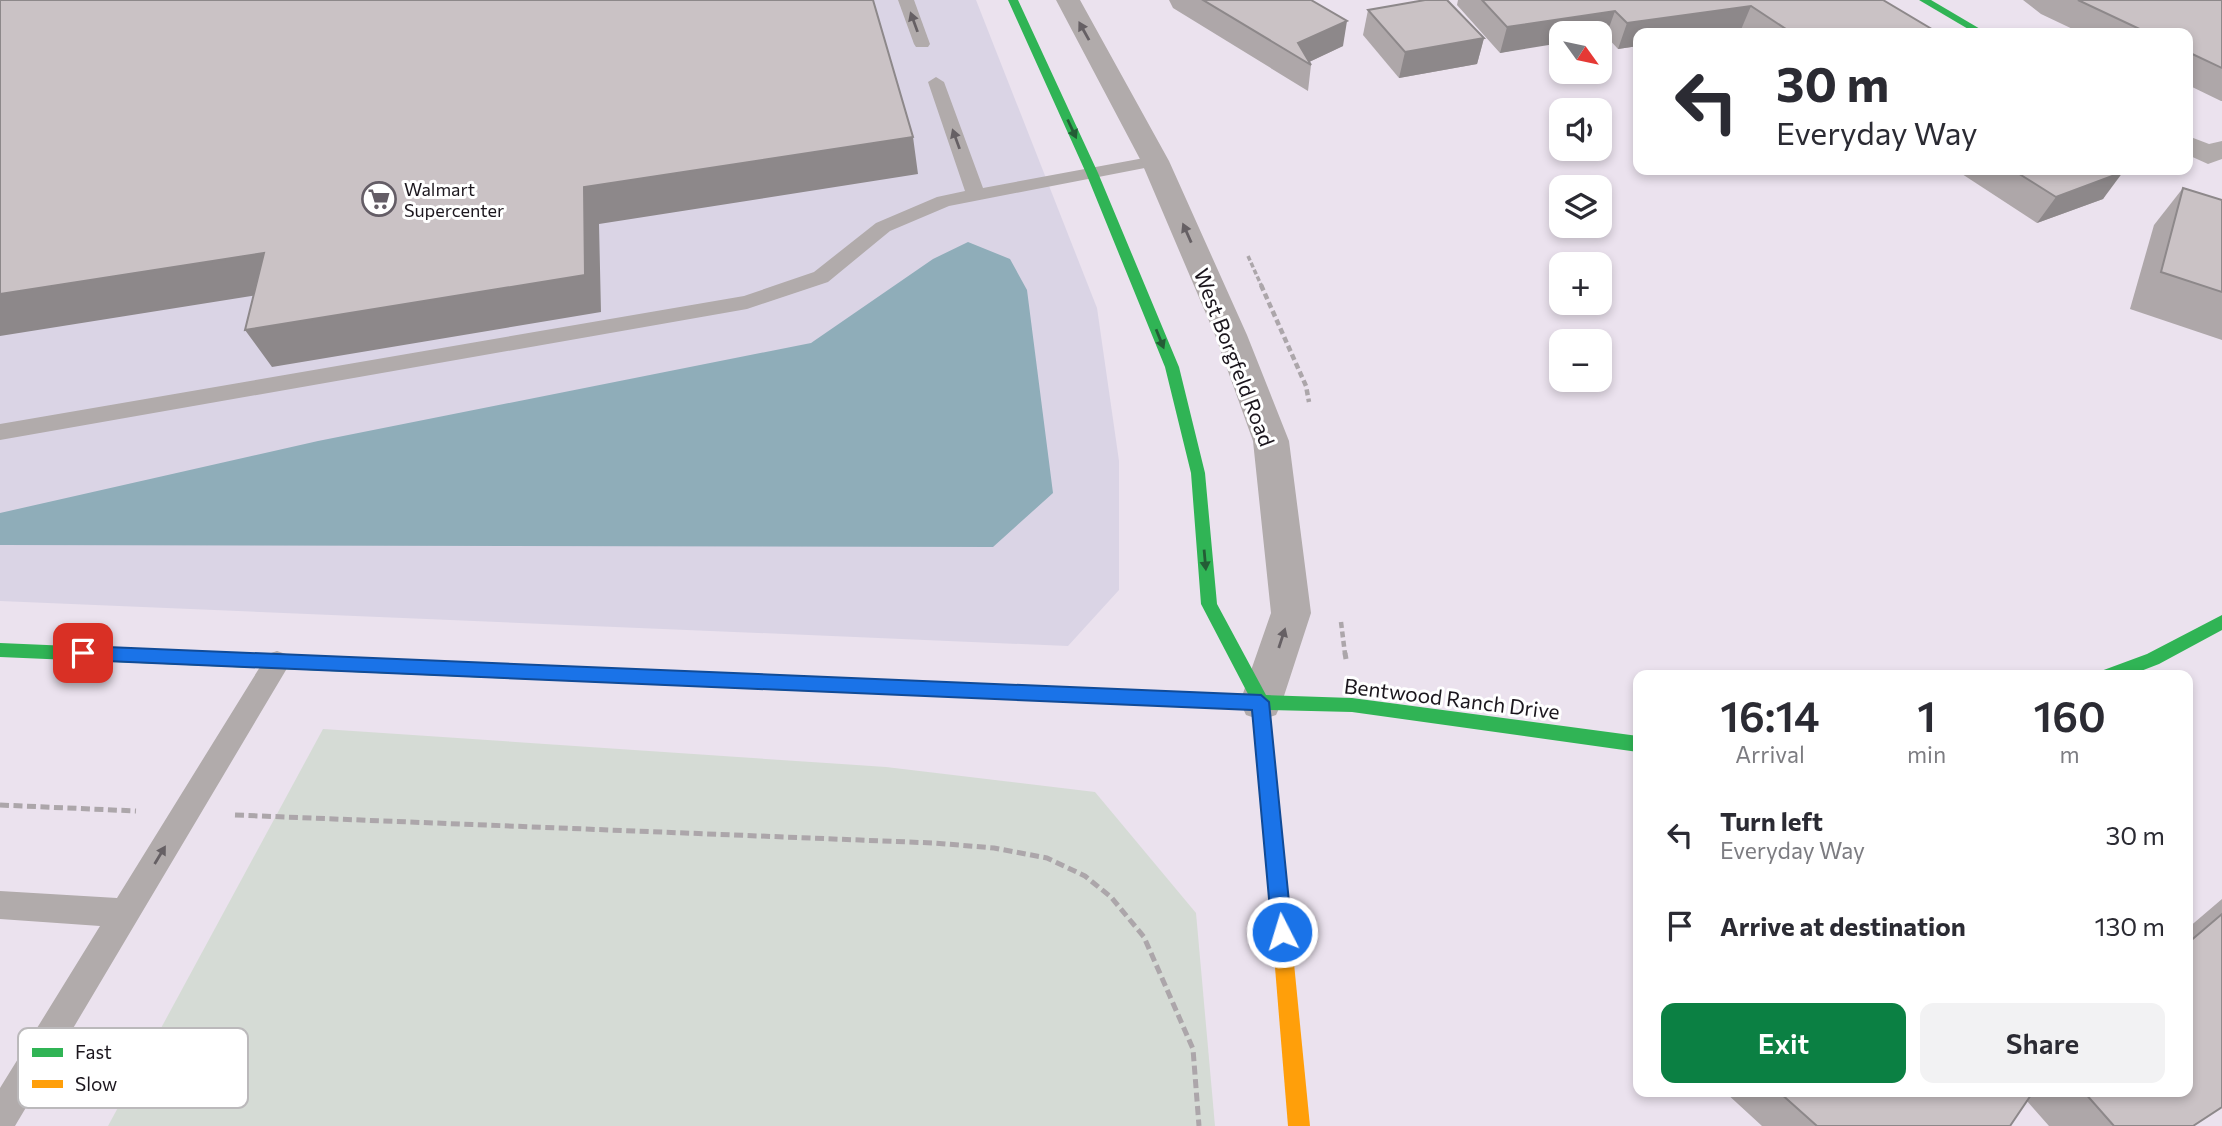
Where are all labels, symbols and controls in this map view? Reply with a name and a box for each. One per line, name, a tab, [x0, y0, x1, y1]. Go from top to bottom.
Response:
one-way arrow	[908, 11, 919, 32]
one-way arrow	[1078, 21, 1090, 40]
north arrow	[1549, 21, 1612, 84]
map controls	[1549, 21, 1612, 392]
text: 30 m	[1776, 52, 1889, 112]
icon: left	[1661, 56, 1752, 147]
button: sound	[1549, 98, 1612, 161]
text: Everyday Way	[1776, 112, 1978, 152]
one-way arrow	[1066, 119, 1078, 139]
one-way arrow	[950, 128, 961, 149]
button: layers	[1549, 175, 1612, 238]
place label: Walmart Supercenter	[404, 178, 504, 221]
supermarket icon: Walmart Supercenter	[360, 180, 398, 218]
one-way arrow	[1181, 223, 1192, 244]
button: +	[1549, 252, 1612, 315]
street label: West Borgfeld Road	[1190, 265, 1280, 449]
one-way arrow	[1155, 328, 1166, 349]
button: −	[1549, 329, 1612, 392]
one-way arrow	[1200, 550, 1211, 572]
pin	[53, 623, 113, 683]
one-way arrow	[1277, 627, 1288, 648]
icon: arrive	[64, 634, 102, 672]
street label: Bentwood Ranch Drive	[1343, 672, 1561, 724]
text: 16:14	[1720, 689, 1820, 741]
text: 1	[1917, 689, 1936, 741]
text: 160	[2033, 689, 2106, 741]
text: Arrival	[1735, 740, 1805, 768]
text: min	[1907, 740, 1946, 768]
text: m	[2060, 740, 2080, 768]
text: Turn left	[1720, 805, 1823, 836]
icon: left	[1661, 816, 1699, 854]
text: 30 m	[2106, 819, 2165, 850]
text: Everyday Way	[1720, 836, 1865, 864]
one-way arrow	[154, 846, 166, 865]
position arrow	[1245, 895, 1319, 969]
icon: arrive	[1661, 907, 1699, 945]
text: Arrive at destination	[1720, 910, 1966, 941]
text: 130 m	[2094, 910, 2165, 941]
button: Exit	[1661, 1003, 1906, 1083]
button: Share	[1920, 1003, 2165, 1083]
legend	[18, 1028, 248, 1108]
text: Fast	[75, 1040, 112, 1063]
text: Slow	[75, 1072, 117, 1095]

